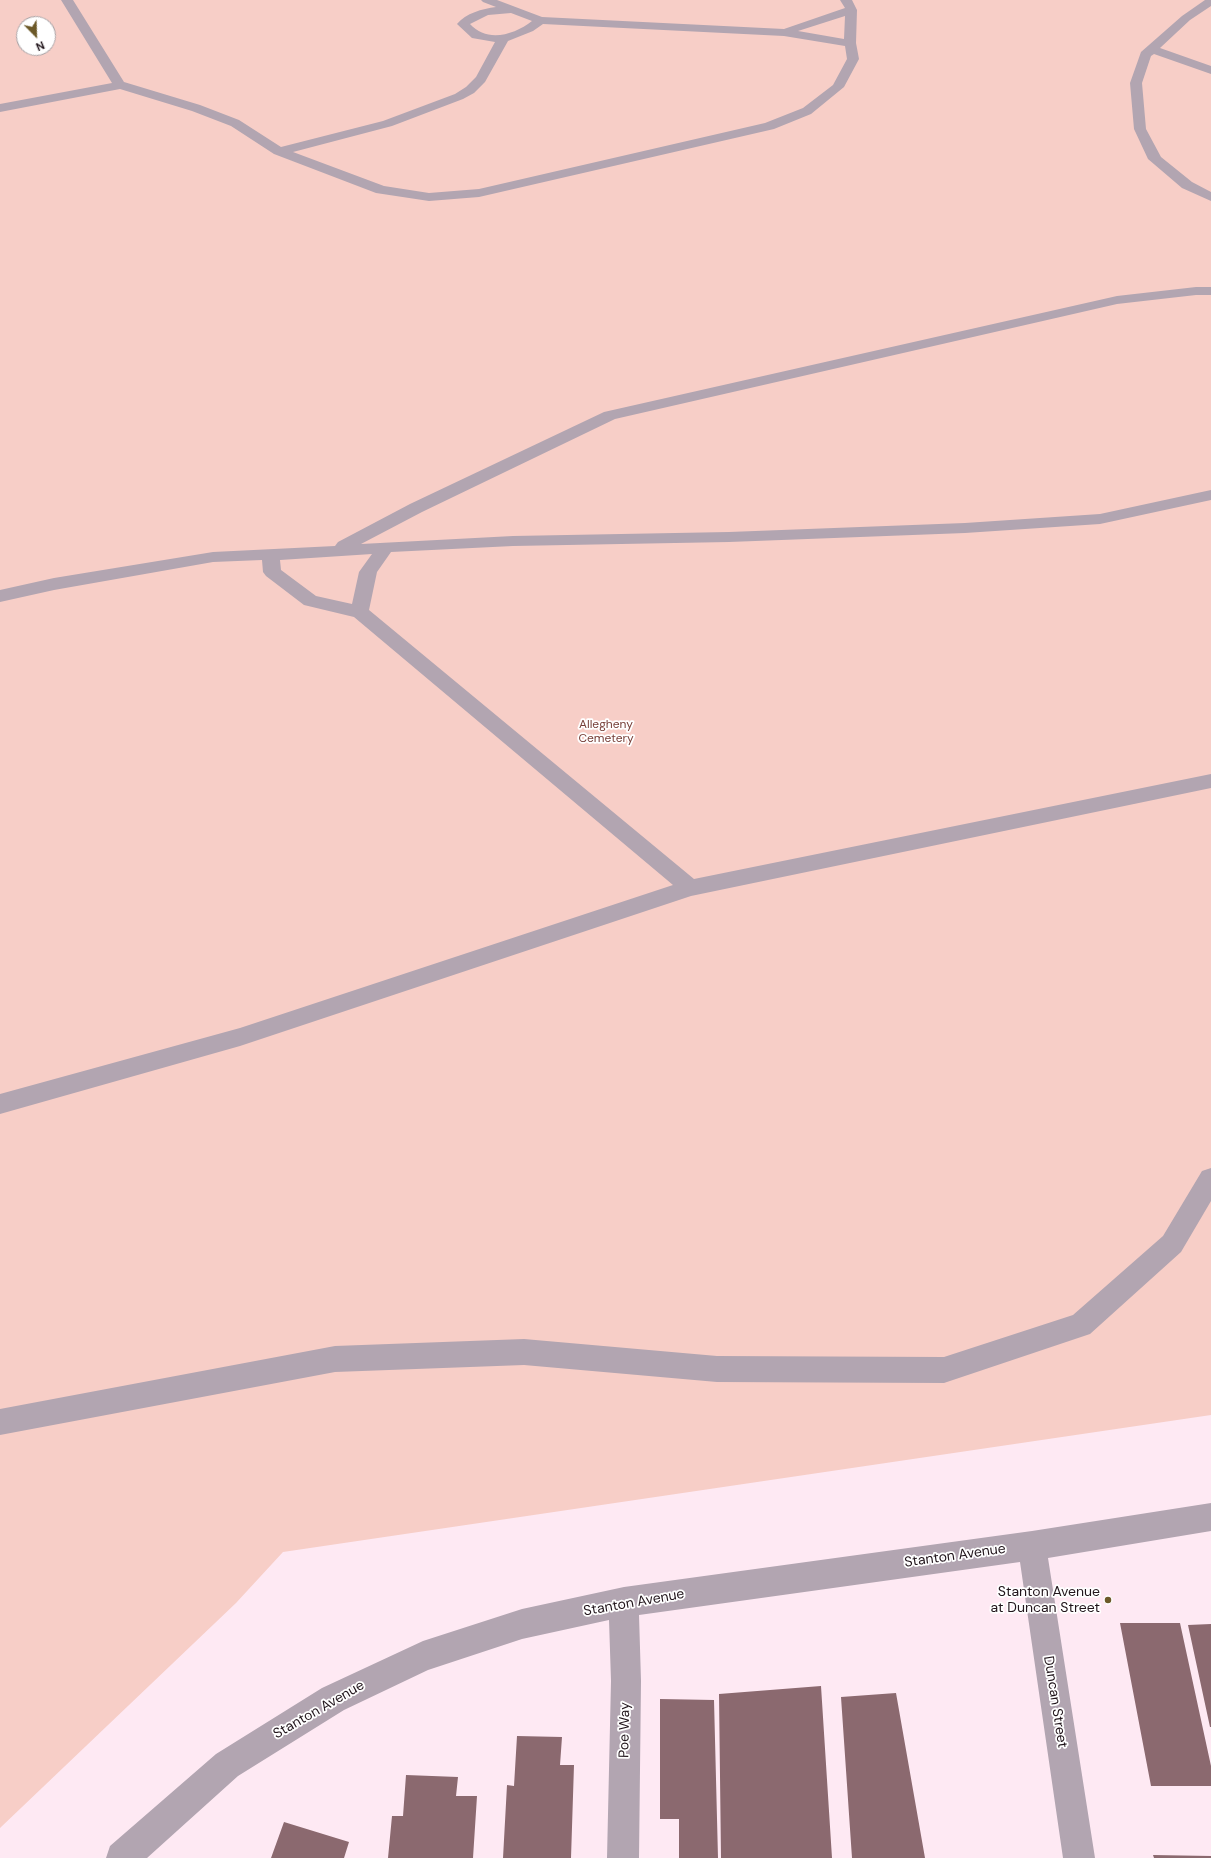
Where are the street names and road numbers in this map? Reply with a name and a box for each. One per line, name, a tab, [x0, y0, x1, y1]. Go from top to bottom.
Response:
street label: Stanton Avenue	[903, 1541, 1007, 1571]
street label: Stanton Avenue	[582, 1586, 686, 1620]
street label: Duncan Street	[1039, 1655, 1071, 1749]
street label: Stanton Avenue	[271, 1677, 367, 1743]
street label: Poe Way	[616, 1702, 634, 1758]

